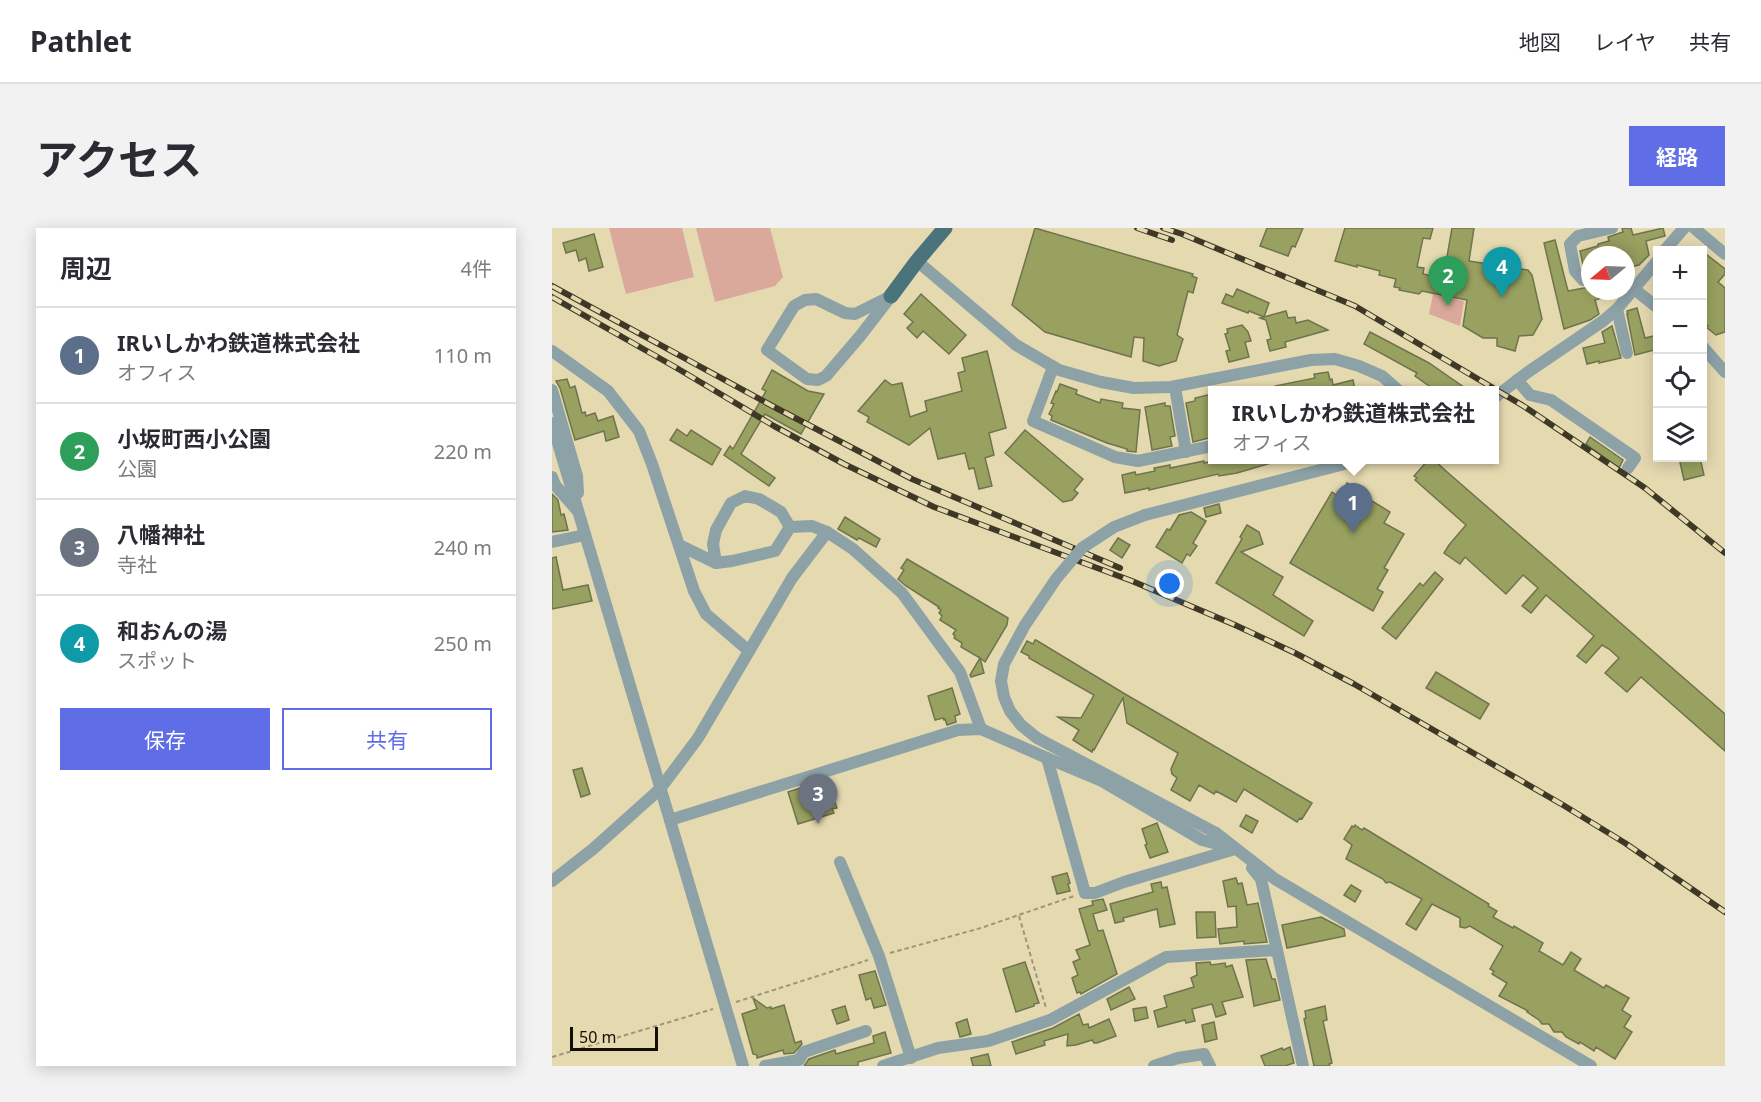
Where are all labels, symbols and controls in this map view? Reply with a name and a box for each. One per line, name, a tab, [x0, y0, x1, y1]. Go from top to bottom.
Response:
text: Pathlet	[30, 22, 132, 60]
text: 地図	[1519, 28, 1561, 56]
text: レイヤ	[1594, 28, 1656, 56]
text: 共有	[1689, 28, 1731, 56]
button: 経路	[1629, 126, 1725, 186]
text: アクセス	[36, 130, 202, 187]
north arrow	[1581, 246, 1635, 300]
map controls	[1653, 246, 1707, 462]
button: +	[1653, 246, 1707, 300]
pin: 4	[1482, 248, 1522, 297]
text: 周辺	[60, 250, 112, 286]
text: 4件	[461, 255, 492, 282]
pin: 2	[1428, 256, 1468, 306]
button: −	[1653, 300, 1707, 354]
text: IRいしかわ鉄道株式会社	[117, 327, 360, 357]
text: 1	[74, 342, 85, 369]
text: 110 m	[434, 342, 492, 369]
button: locate	[1653, 354, 1707, 408]
text: オフィス	[117, 359, 197, 386]
popup	[1208, 386, 1499, 464]
text: IRいしかわ鉄道株式会社	[1232, 397, 1475, 427]
button: layers	[1653, 408, 1707, 462]
text: 小坂町西小公園	[117, 423, 271, 453]
text: オフィス	[1232, 429, 1312, 456]
text: 2	[74, 438, 85, 465]
text: 220 m	[434, 438, 492, 465]
text: 公園	[117, 455, 157, 482]
pin: 1	[1334, 484, 1372, 533]
text: 八幡神社	[117, 519, 205, 549]
text: 3	[74, 534, 85, 561]
text: 240 m	[434, 534, 492, 561]
text: 寺社	[117, 551, 157, 578]
your location	[1155, 569, 1184, 598]
text: 和おんの湯	[117, 615, 227, 645]
text: 4	[74, 630, 85, 657]
text: 250 m	[434, 630, 492, 657]
text: スポット	[117, 647, 197, 674]
button: 保存	[60, 708, 270, 770]
button: 共有	[282, 708, 492, 770]
pin: 3	[798, 774, 838, 824]
scale bar	[570, 1024, 658, 1052]
text: 50 m	[579, 1026, 616, 1048]

